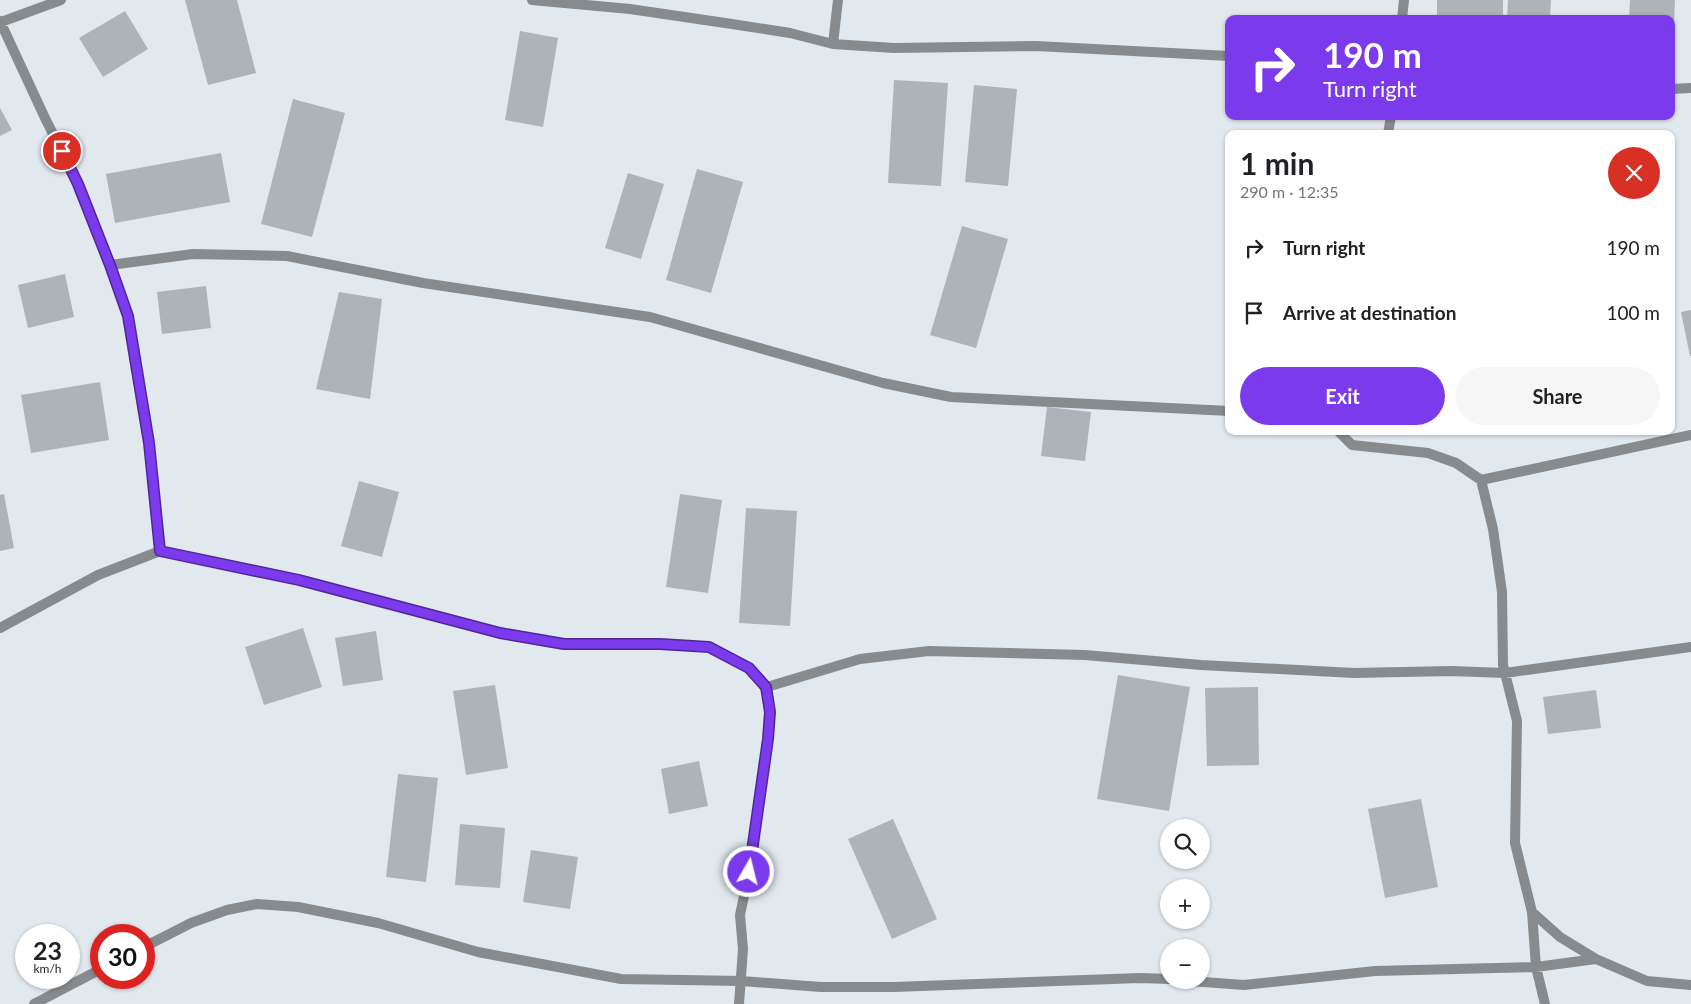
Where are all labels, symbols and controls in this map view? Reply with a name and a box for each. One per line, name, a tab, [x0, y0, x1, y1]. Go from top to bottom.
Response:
text: 190 m	[1323, 33, 1422, 75]
icon: right	[1240, 35, 1305, 100]
text: Turn right	[1323, 75, 1417, 102]
pin	[41, 130, 83, 172]
icon: arrive	[48, 137, 76, 165]
text: 1 min	[1240, 145, 1314, 181]
button: close	[1608, 147, 1660, 199]
text: 290 m · 12:35	[1240, 182, 1339, 201]
icon: right	[1240, 234, 1268, 262]
text: Turn right	[1283, 236, 1365, 259]
text: 190 m	[1606, 236, 1660, 259]
icon: arrive	[1240, 299, 1268, 327]
text: Arrive at destination	[1283, 301, 1456, 324]
text: 100 m	[1606, 301, 1660, 324]
button: Exit	[1240, 367, 1445, 425]
button: Share	[1455, 367, 1660, 425]
map controls	[1160, 819, 1210, 989]
button: search	[1160, 819, 1210, 869]
position arrow	[722, 845, 774, 897]
button: +	[1160, 879, 1210, 929]
speed limit sign: 30	[90, 924, 155, 989]
text: 23	[33, 935, 62, 965]
button: −	[1160, 939, 1210, 989]
text: km/h	[33, 961, 62, 976]

